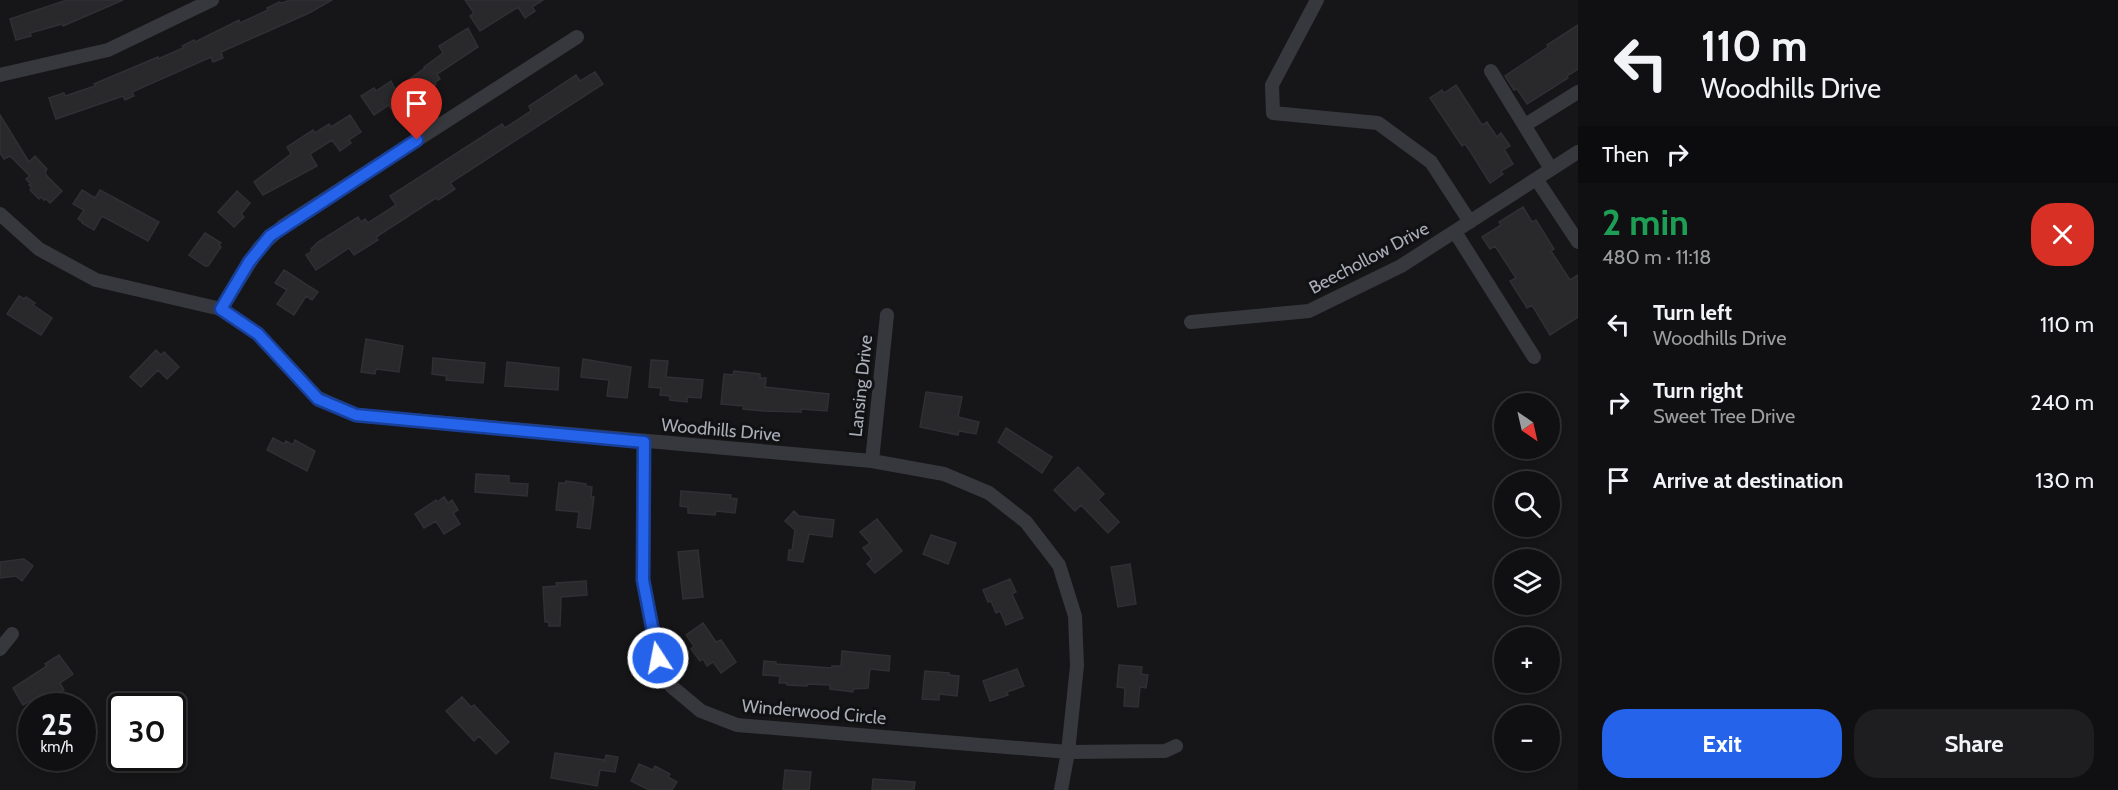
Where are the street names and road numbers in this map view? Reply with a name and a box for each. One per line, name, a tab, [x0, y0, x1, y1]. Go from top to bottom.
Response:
street label: Beechollow Drive	[1305, 217, 1433, 299]
street label: Lansing Drive	[845, 334, 877, 438]
street label: Woodhills Drive	[660, 414, 782, 446]
street label: Winderwood Circle	[741, 695, 887, 729]

